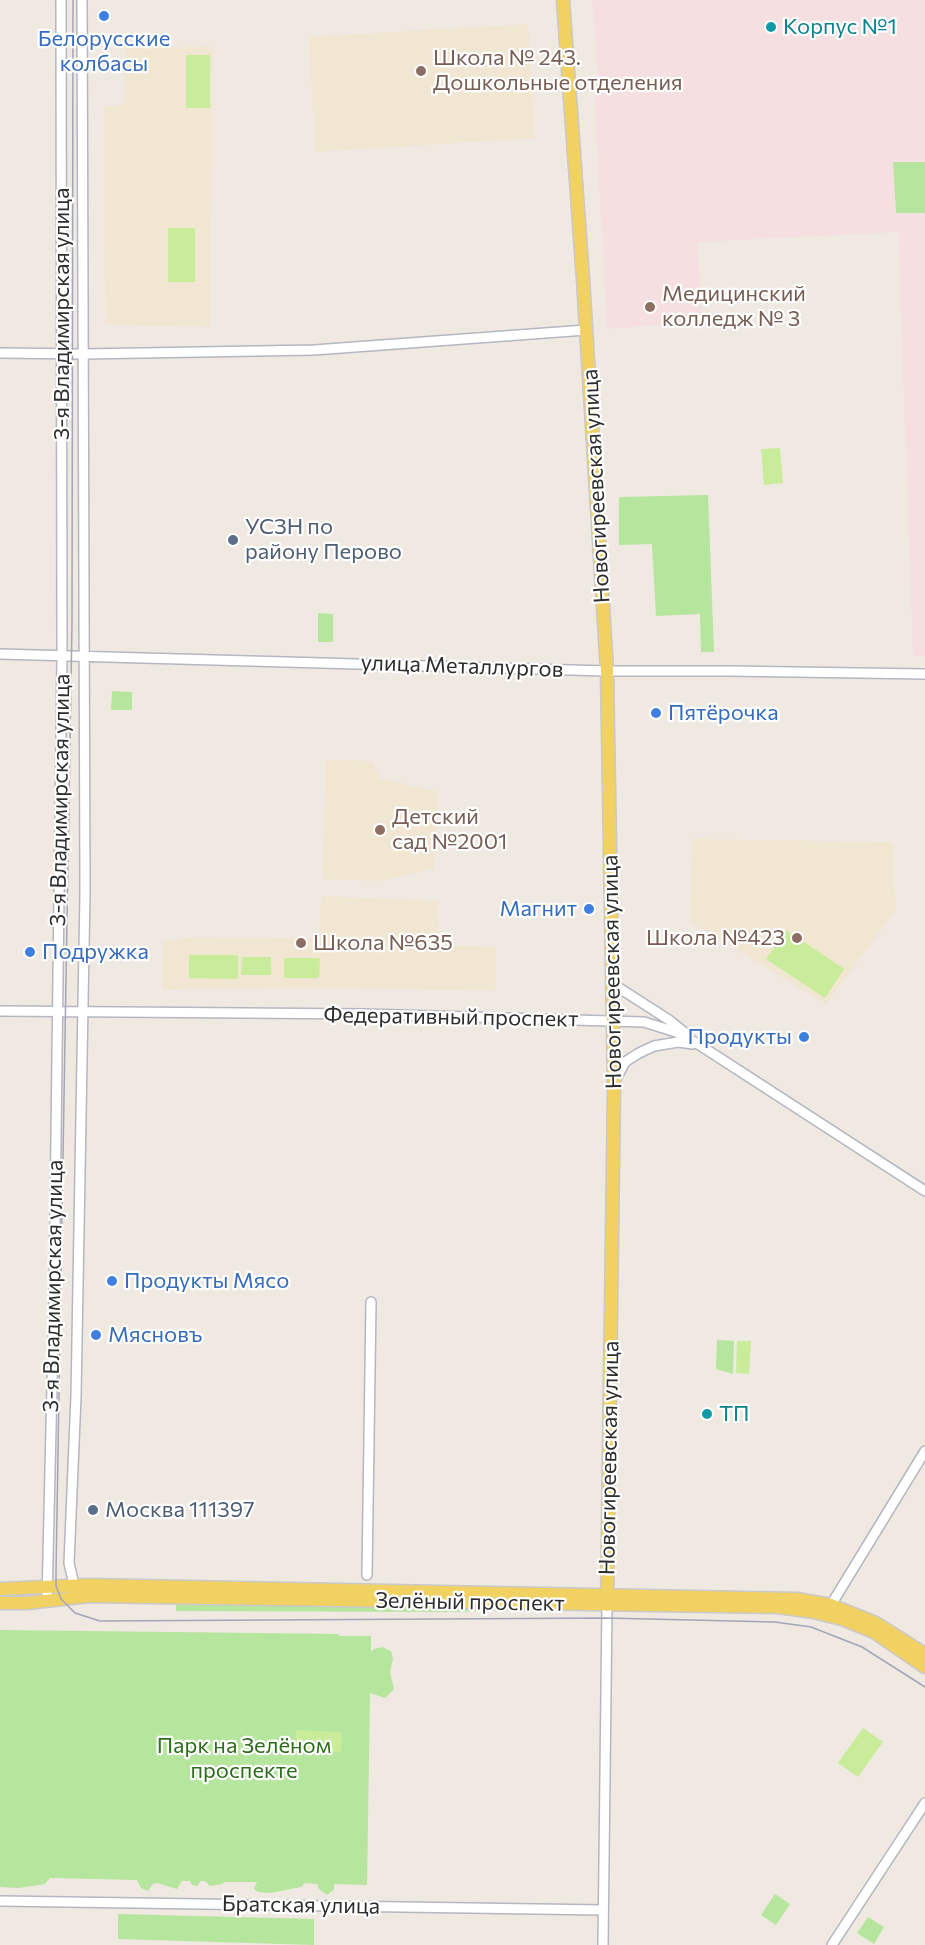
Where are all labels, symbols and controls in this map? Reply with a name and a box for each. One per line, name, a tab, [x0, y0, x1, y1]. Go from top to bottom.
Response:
marker: Белорусские колбасы	[97, 9, 111, 23]
place label: Корпус №1	[783, 14, 897, 40]
marker: Корпус №1	[764, 20, 778, 34]
place label: Белорусские колбасы	[38, 26, 170, 78]
place label: Школа № 243. Дошкольные отделения	[433, 45, 683, 96]
marker: Школа № 243. Дошкольные отделения	[414, 64, 428, 78]
street label: 3-я Владимирская улица	[49, 188, 75, 440]
place label: Медицинский колледж № 3	[662, 281, 806, 332]
marker: Медицинский колледж № 3	[643, 300, 657, 314]
street label: Новогиреевская улица	[577, 368, 615, 604]
place label: УСЗН по району Перово	[245, 514, 402, 566]
marker: УСЗН по району Перово	[226, 533, 240, 547]
street label: улица Металлургов	[360, 649, 564, 683]
street label: 3-я Владимирская улица	[45, 673, 75, 927]
place label: Пятёрочка	[668, 700, 779, 726]
marker: Пятёрочка	[649, 706, 663, 720]
place label: Детский сад №2001	[392, 804, 507, 855]
marker: Детский сад №2001	[373, 823, 387, 837]
street label: Новогиреевская улица	[597, 855, 627, 1089]
place label: Магнит	[500, 896, 577, 922]
marker: Магнит	[582, 902, 596, 916]
place label: Школа №423	[646, 925, 785, 951]
place label: Школа №635	[313, 930, 453, 956]
marker: Школа №423	[790, 931, 804, 945]
marker: Школа №635	[294, 936, 308, 950]
place label: Подружка	[42, 939, 149, 965]
marker: Подружка	[23, 945, 37, 959]
street label: Федеративный проспект	[323, 1002, 579, 1032]
place label: Продукты	[688, 1024, 792, 1050]
marker: Продукты	[797, 1030, 811, 1044]
street label: 3-я Владимирская улица	[38, 1159, 68, 1413]
place label: Продукты Мясо	[124, 1268, 289, 1294]
marker: Продукты Мясо	[105, 1274, 119, 1288]
place label: Мясновъ	[108, 1322, 203, 1348]
marker: Мясновъ	[89, 1328, 103, 1342]
street label: Новогиреевская улица	[594, 1341, 624, 1575]
place label: ТП	[719, 1401, 750, 1427]
marker: ТП	[700, 1407, 714, 1421]
place label: Москва 111397	[105, 1497, 255, 1523]
marker: Москва 111397	[86, 1503, 100, 1517]
street label: Зелёный проспект	[375, 1587, 565, 1617]
park label: Парк на Зелёном проспекте	[157, 1733, 331, 1784]
street label: Братская улица	[222, 1890, 380, 1920]

